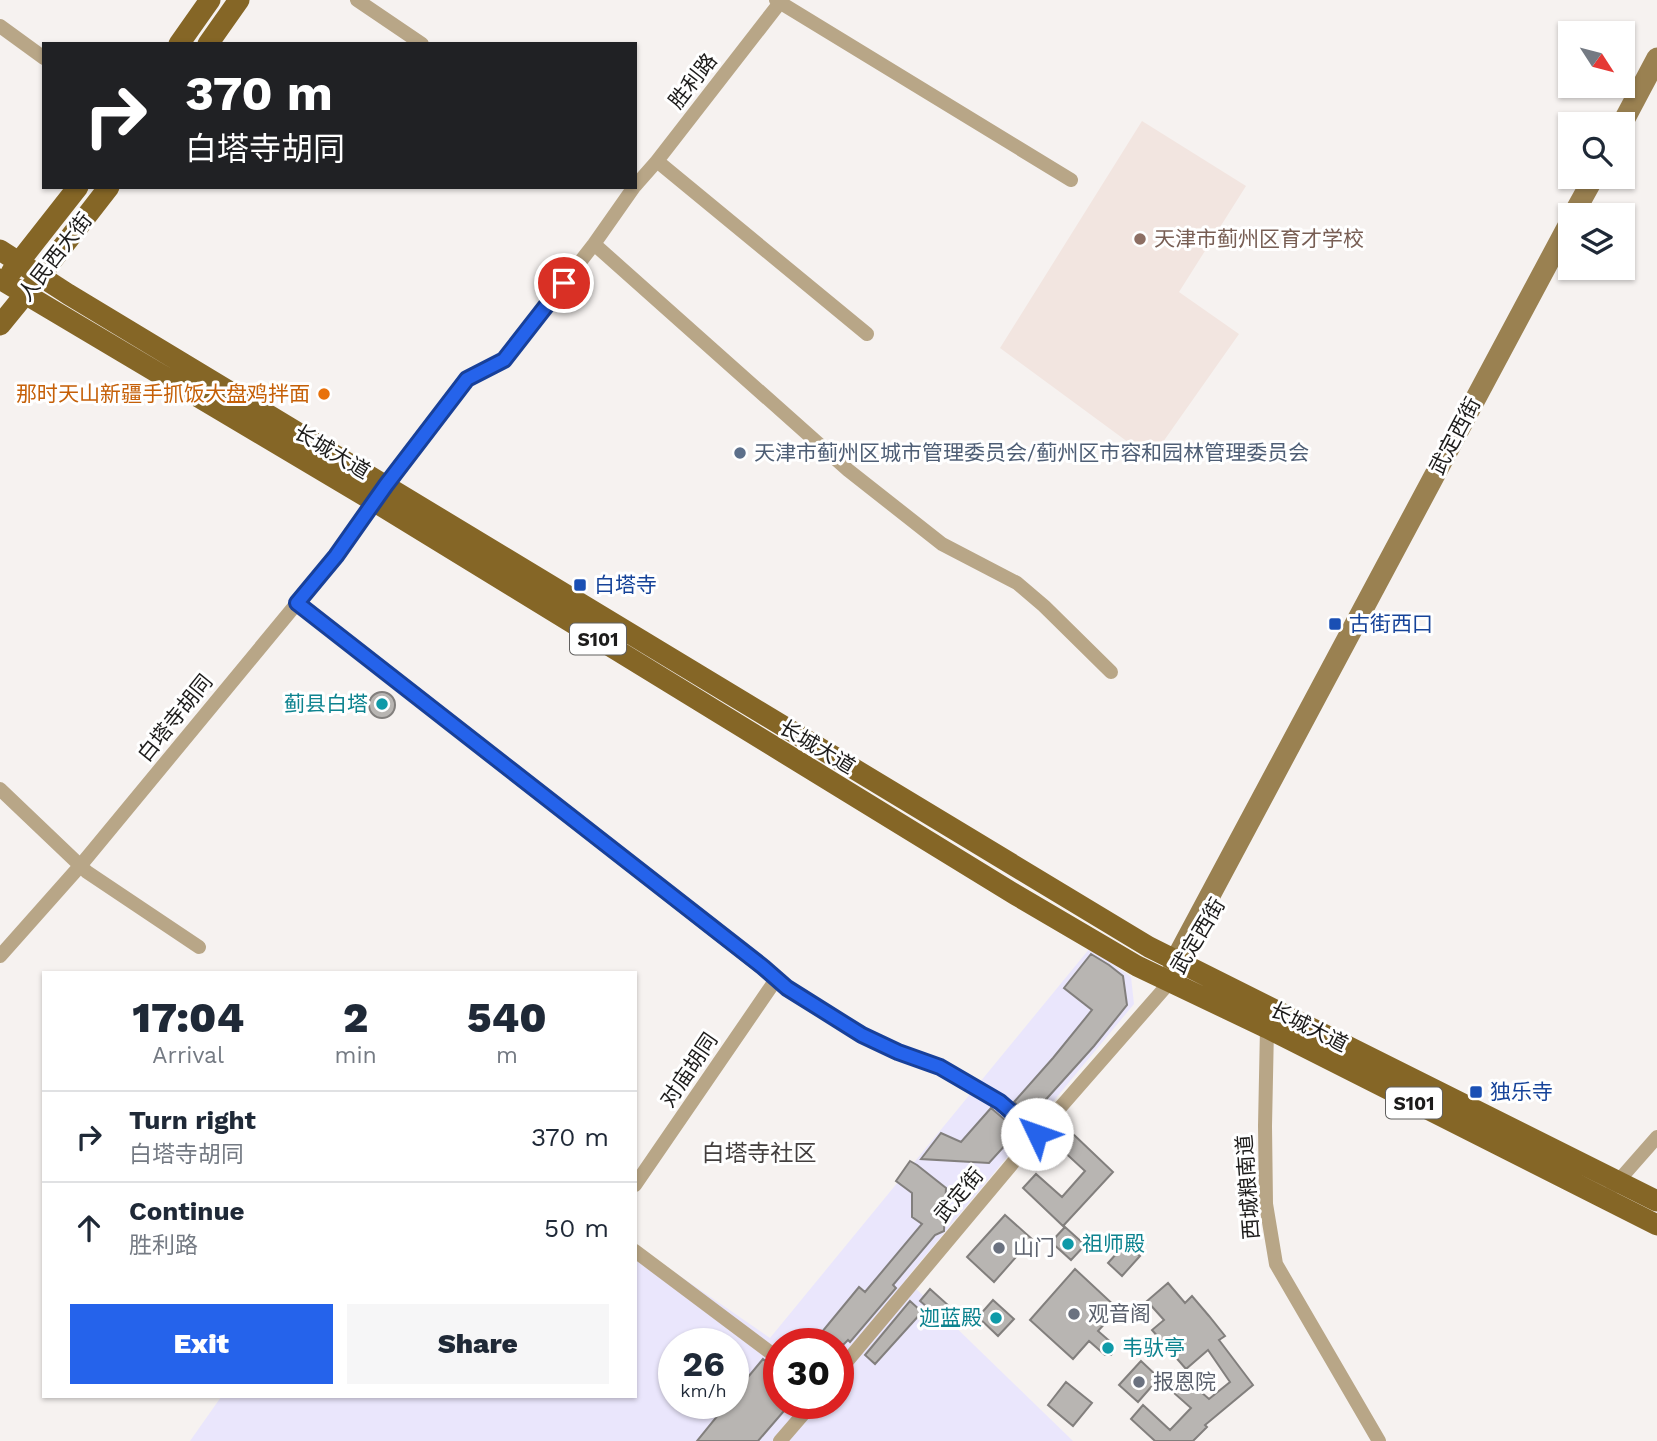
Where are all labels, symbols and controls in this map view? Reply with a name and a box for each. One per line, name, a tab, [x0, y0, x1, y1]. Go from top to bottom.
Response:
north arrow	[1558, 21, 1634, 98]
map controls	[1558, 21, 1635, 280]
street label: 胜利路	[663, 48, 722, 113]
text: 370 m	[185, 64, 333, 122]
icon: right	[70, 70, 161, 161]
button: search	[1558, 112, 1635, 189]
text: 白塔寺胡同	[185, 130, 345, 168]
button: layers	[1558, 203, 1635, 280]
street label: 人民西大街	[12, 208, 97, 306]
place label: 天津市蓟州区育才学校	[1154, 226, 1364, 251]
marker: 天津市蓟州区育才学校	[1132, 231, 1148, 247]
pin	[534, 253, 594, 313]
icon: arrive	[545, 264, 583, 302]
place label: 那时天山新疆手抓饭大盘鸡拌面	[16, 381, 310, 406]
marker: 那时天山新疆手抓饭大盘鸡拌面	[316, 386, 332, 402]
street label: 武定西街	[1424, 393, 1485, 479]
street label: 长城大道	[290, 419, 375, 484]
place label: 天津市蓟州区城市管理委员会/蓟州区市容和园林管理委员会	[754, 440, 1309, 465]
marker: 天津市蓟州区城市管理委员会/蓟州区市容和园林管理委员会	[732, 445, 748, 461]
place label: 白塔寺	[594, 572, 657, 597]
marker: 白塔寺	[572, 577, 588, 593]
place label: 古街西口	[1349, 611, 1433, 636]
marker: 古街西口	[1327, 616, 1343, 632]
road number: S101	[570, 624, 626, 654]
street label: 白塔寺胡同	[132, 669, 217, 766]
place label: 蓟县白塔	[284, 691, 368, 716]
marker: 蓟县白塔	[374, 696, 390, 712]
street label: 长城大道	[775, 714, 860, 779]
street label: 武定西街	[1165, 893, 1230, 978]
text: 17:04	[132, 993, 244, 1042]
text: 2	[343, 993, 368, 1042]
text: 540	[467, 993, 547, 1042]
street label: 长城大道	[1266, 996, 1352, 1057]
street label: 对庙胡同	[655, 1028, 722, 1112]
text: Arrival	[152, 1042, 224, 1069]
text: min	[334, 1042, 377, 1069]
text: m	[496, 1042, 518, 1069]
place label: 独乐寺	[1490, 1079, 1553, 1104]
marker: 独乐寺	[1468, 1084, 1484, 1100]
road number: S101	[1386, 1088, 1442, 1119]
position arrow	[1000, 1097, 1074, 1171]
text: Turn right	[129, 1105, 256, 1135]
icon: right	[70, 1118, 108, 1156]
text: 370 m	[531, 1122, 609, 1152]
street label: 西城粮南道	[1231, 1134, 1264, 1240]
district label: 白塔寺社区	[702, 1140, 817, 1167]
text: 白塔寺胡同	[129, 1141, 244, 1168]
street label: 武定街	[929, 1163, 988, 1227]
text: Continue	[129, 1196, 245, 1226]
icon: ahead	[70, 1209, 108, 1247]
text: 50 m	[544, 1213, 609, 1243]
place label: 祖师殿	[1082, 1231, 1145, 1256]
text: 胜利路	[129, 1232, 198, 1259]
place label: 山门	[1013, 1235, 1055, 1260]
marker: 祖师殿	[1060, 1236, 1076, 1252]
marker: 山门	[991, 1240, 1007, 1256]
place label: 观音阁	[1088, 1301, 1151, 1326]
button: Exit	[70, 1304, 333, 1384]
button: Share	[347, 1304, 609, 1384]
place label: 迦蓝殿	[919, 1305, 982, 1330]
marker: 观音阁	[1066, 1306, 1082, 1322]
marker: 迦蓝殿	[988, 1310, 1004, 1326]
speed limit sign: 30	[763, 1328, 854, 1419]
place label: 韦驮亭	[1122, 1335, 1185, 1360]
marker: 韦驮亭	[1100, 1340, 1116, 1356]
text: 26	[682, 1343, 725, 1385]
place label: 报恩院	[1153, 1369, 1216, 1394]
marker: 报恩院	[1131, 1374, 1147, 1390]
text: km/h	[680, 1380, 727, 1401]

